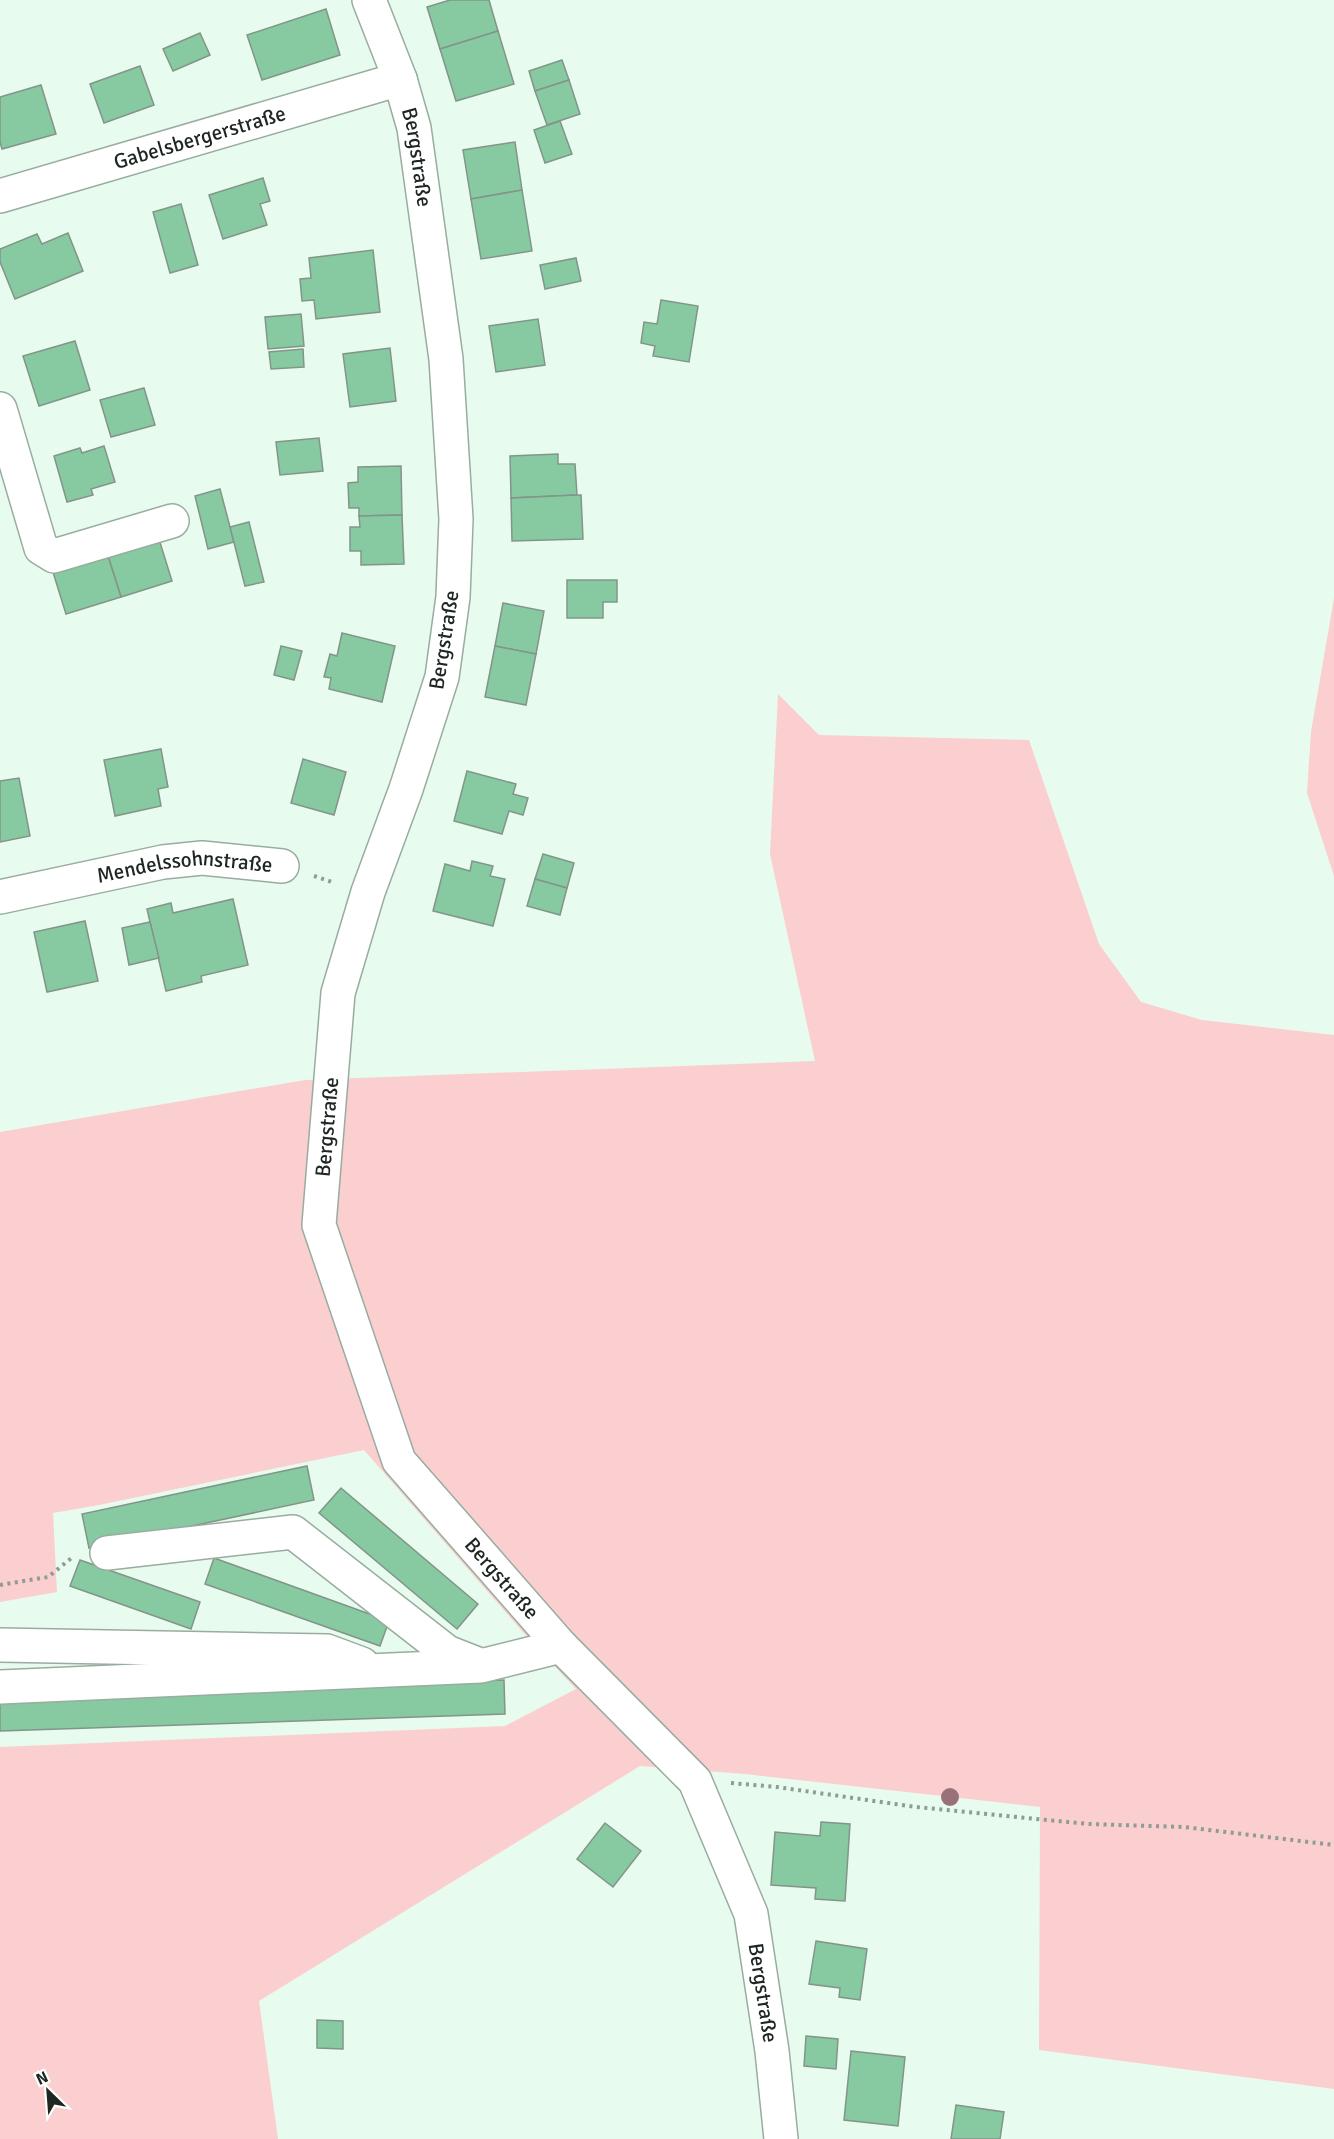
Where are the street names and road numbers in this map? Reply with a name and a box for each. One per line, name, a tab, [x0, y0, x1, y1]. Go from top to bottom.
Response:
street label: Gabelsbergerstraße	[111, 100, 289, 175]
street label: Bergstraße	[396, 104, 438, 208]
street label: Bergstraße	[423, 588, 465, 692]
street label: Mendelssohnstraße	[94, 845, 274, 889]
street label: Bergstraße	[310, 1076, 344, 1178]
street label: Bergstraße	[459, 1532, 545, 1625]
street label: Bergstraße	[743, 1941, 784, 2044]

